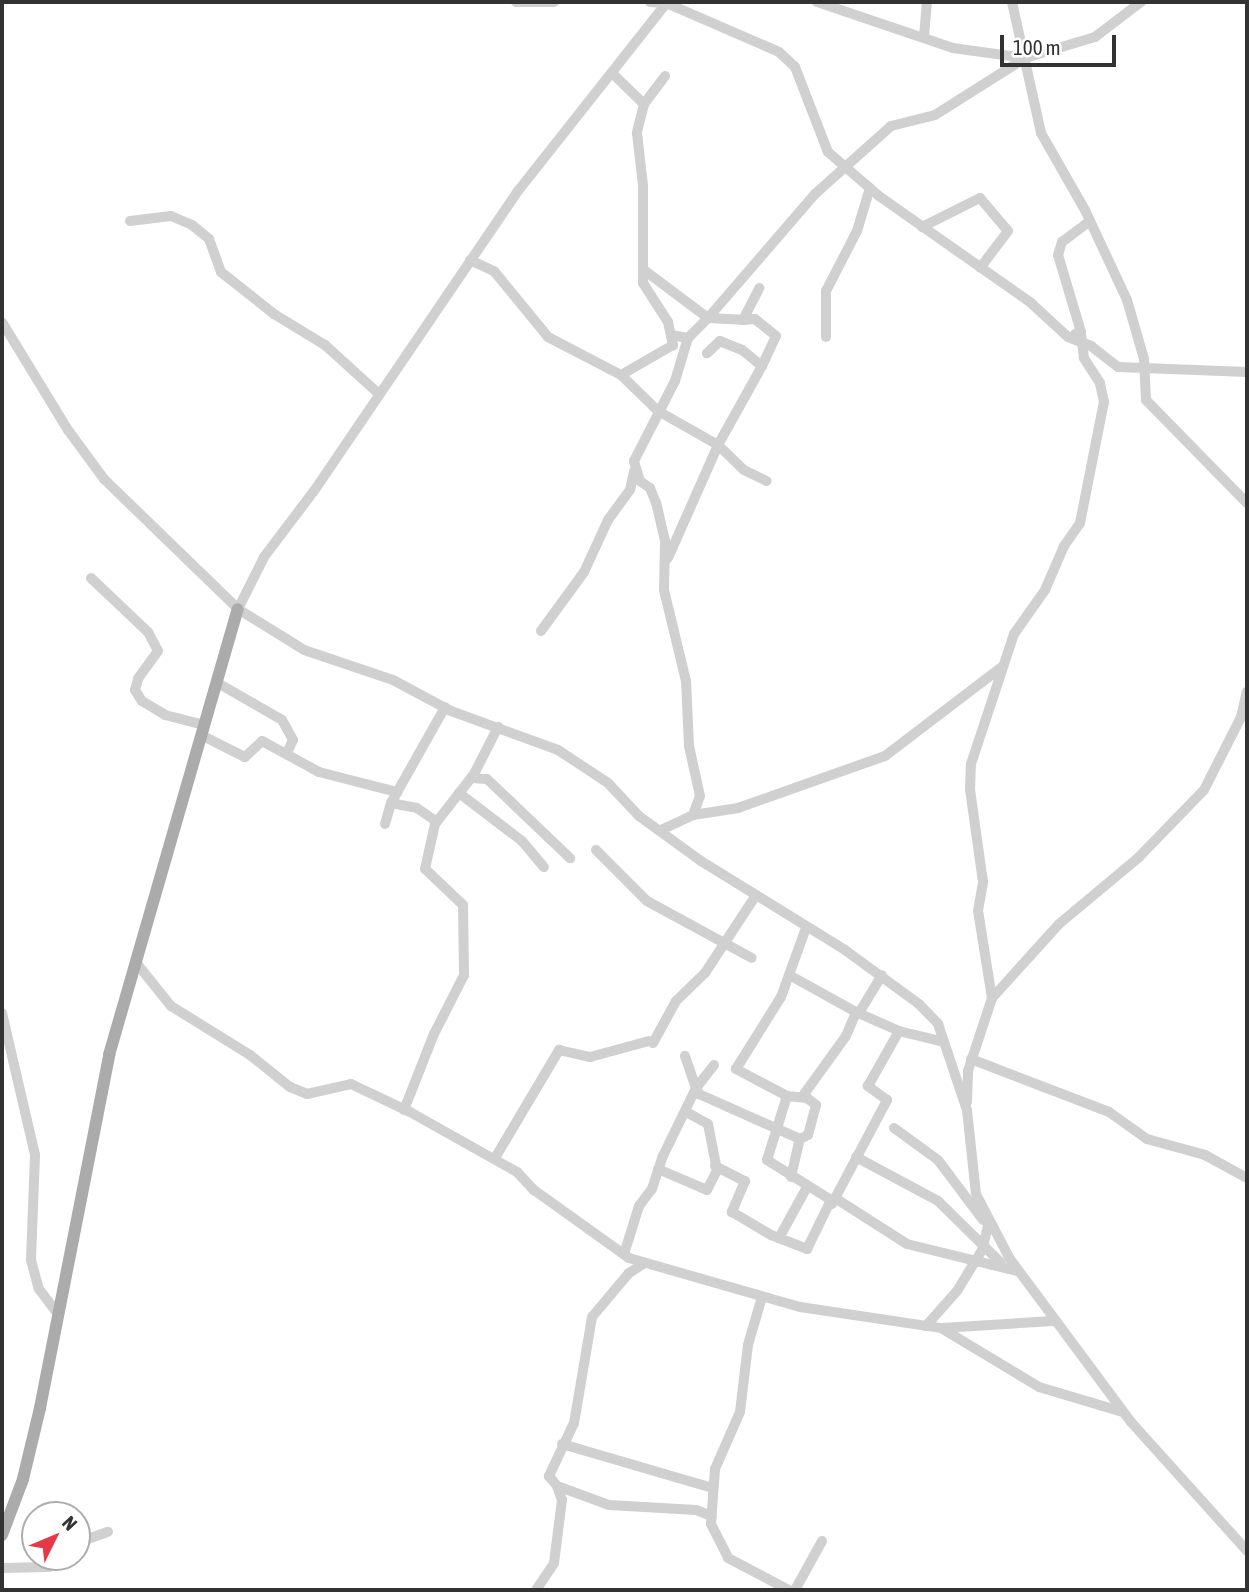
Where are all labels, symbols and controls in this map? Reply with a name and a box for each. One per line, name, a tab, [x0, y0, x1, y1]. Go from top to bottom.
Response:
scale bar	[1004, 21, 1120, 65]
text: 100 m	[1013, 35, 1061, 59]
north arrow	[21, 1501, 91, 1571]
text: N	[58, 1511, 82, 1535]

